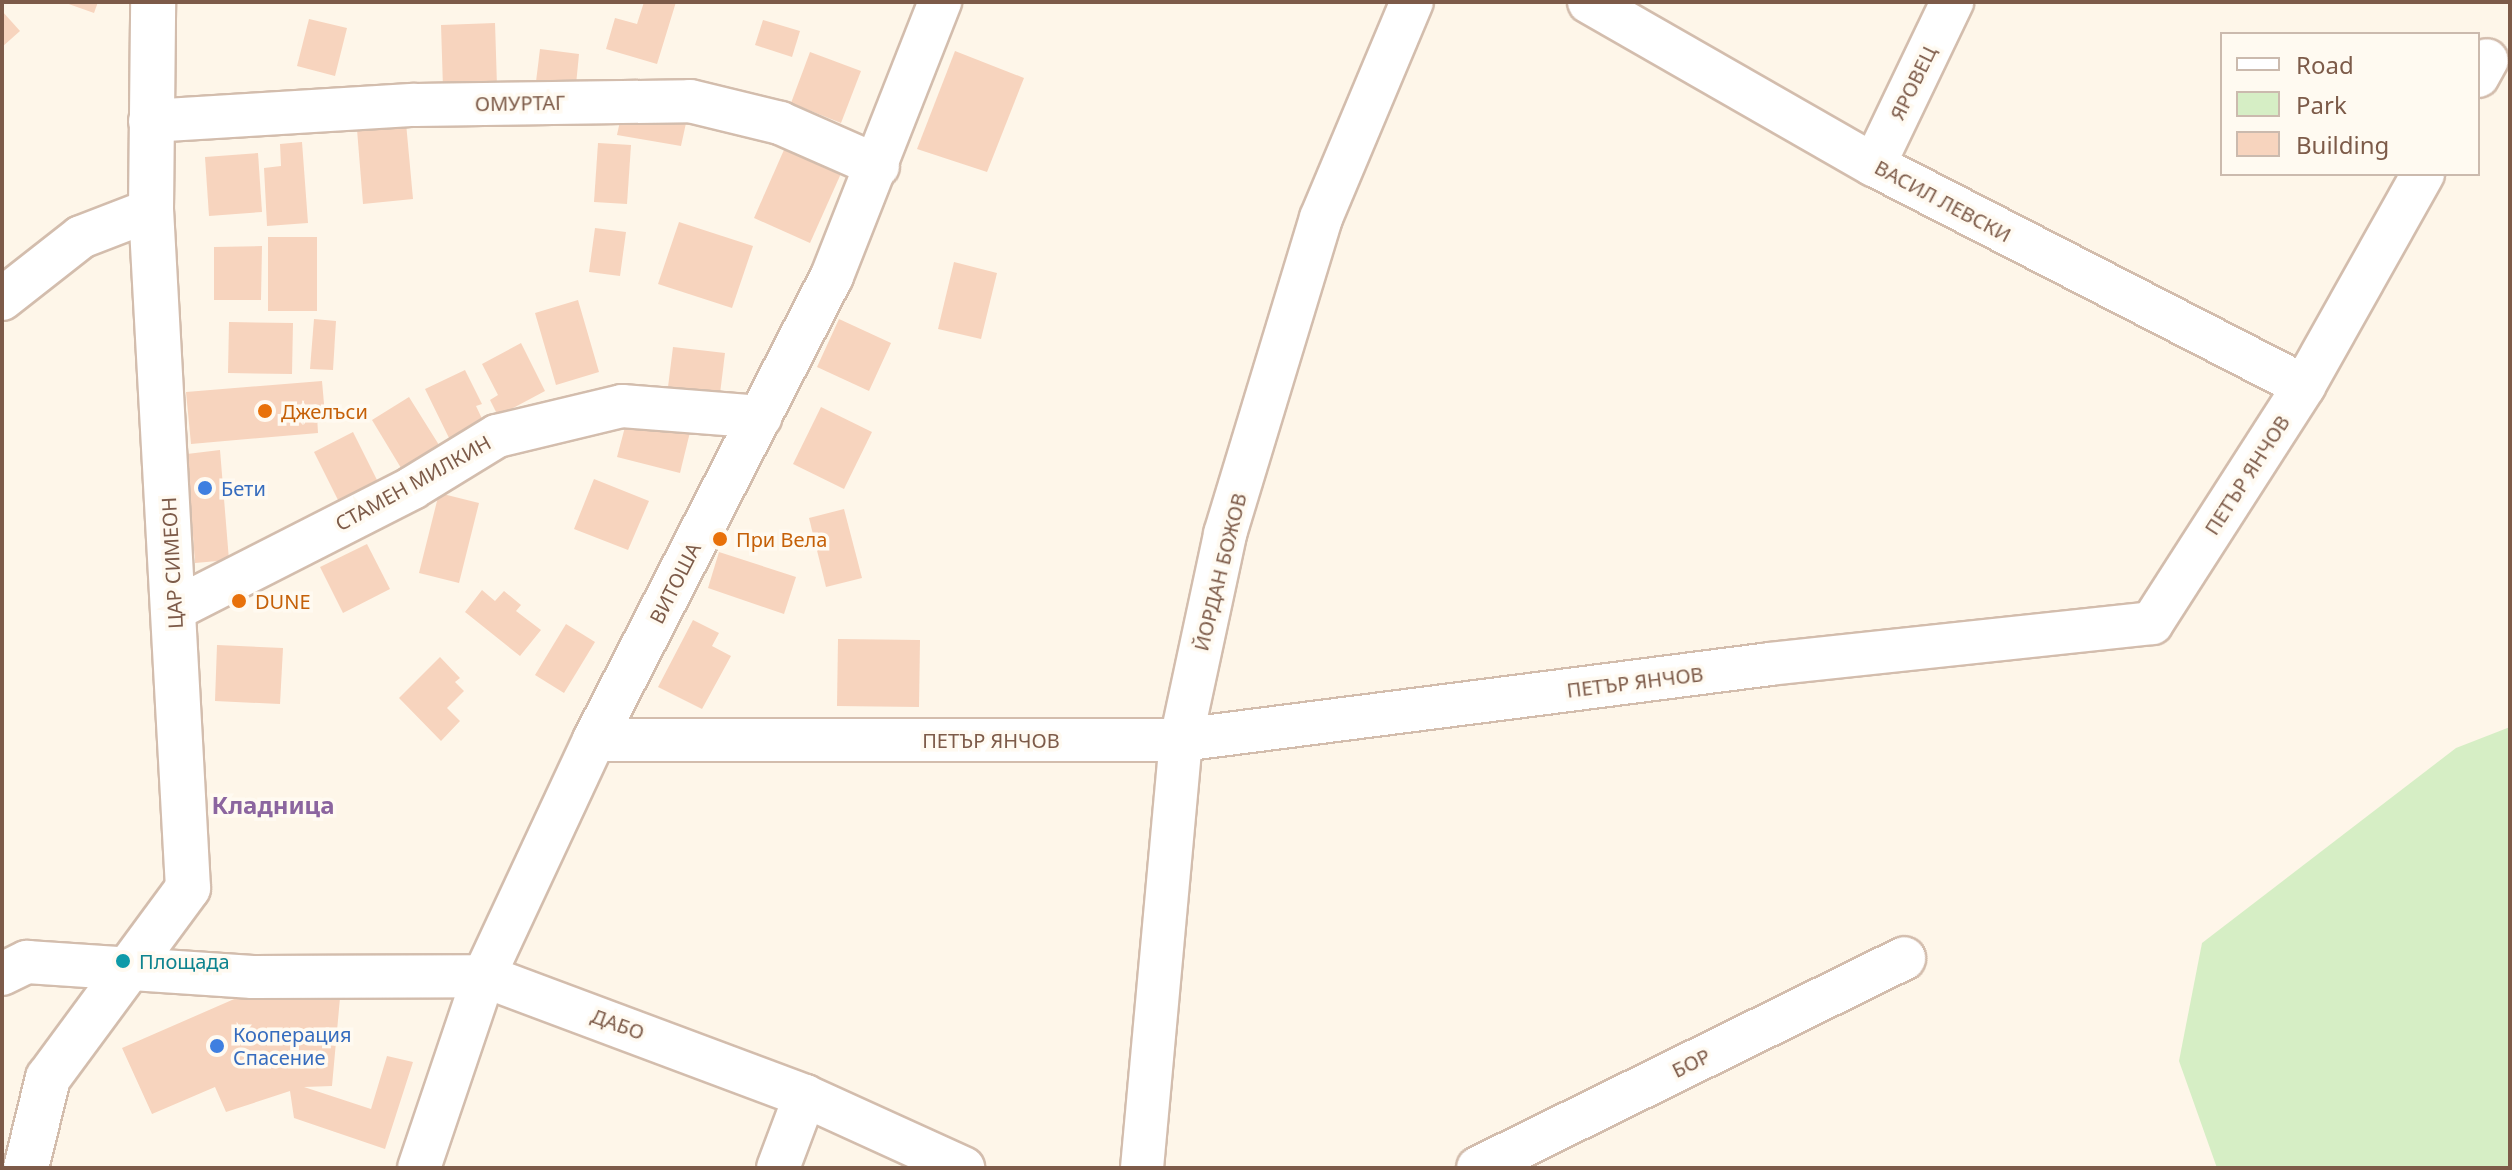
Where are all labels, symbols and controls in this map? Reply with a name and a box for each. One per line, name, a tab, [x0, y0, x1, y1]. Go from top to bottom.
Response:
legend	[2220, 32, 2480, 176]
street label: ЯРОВЕЦ	[1885, 42, 1941, 124]
text: Road	[2296, 48, 2354, 81]
text: Park	[2296, 88, 2347, 121]
street label: ОМУРТАГ	[475, 90, 565, 116]
text: Building	[2296, 128, 2389, 161]
street label: ВАСИЛ ЛЕВСКИ	[1871, 155, 2015, 247]
place label: Джелъси	[281, 399, 368, 423]
marker: Джелъси	[256, 402, 274, 420]
street label: ПЕТЪР ЯНЧОВ	[2199, 411, 2295, 539]
street label: СТАМЕН МИЛКИН	[331, 430, 495, 536]
place label: Бети	[221, 476, 266, 500]
marker: Бети	[196, 479, 214, 497]
street label: ЙОРДАН БОЖОВ	[1189, 491, 1251, 653]
street label: ЦАР СИМЕОН	[157, 496, 187, 630]
place label: При Вела	[736, 527, 827, 551]
marker: При Вела	[711, 530, 729, 548]
street label: ВИТОША	[644, 539, 706, 627]
place label: DUNE	[255, 589, 311, 613]
marker: DUNE	[230, 592, 248, 610]
street label: ПЕТЪР ЯНЧОВ	[1565, 662, 1705, 702]
street label: ПЕТЪР ЯНЧОВ	[922, 728, 1060, 752]
district label: Кладница	[212, 791, 334, 819]
place label: Площада	[139, 949, 230, 973]
marker: Площада	[114, 952, 132, 970]
street label: ДАБО	[588, 1003, 648, 1045]
place label: Кооперация Спасение	[233, 1022, 351, 1069]
marker: Кооперация Спасение	[208, 1037, 226, 1055]
street label: БОР	[1668, 1044, 1714, 1082]

